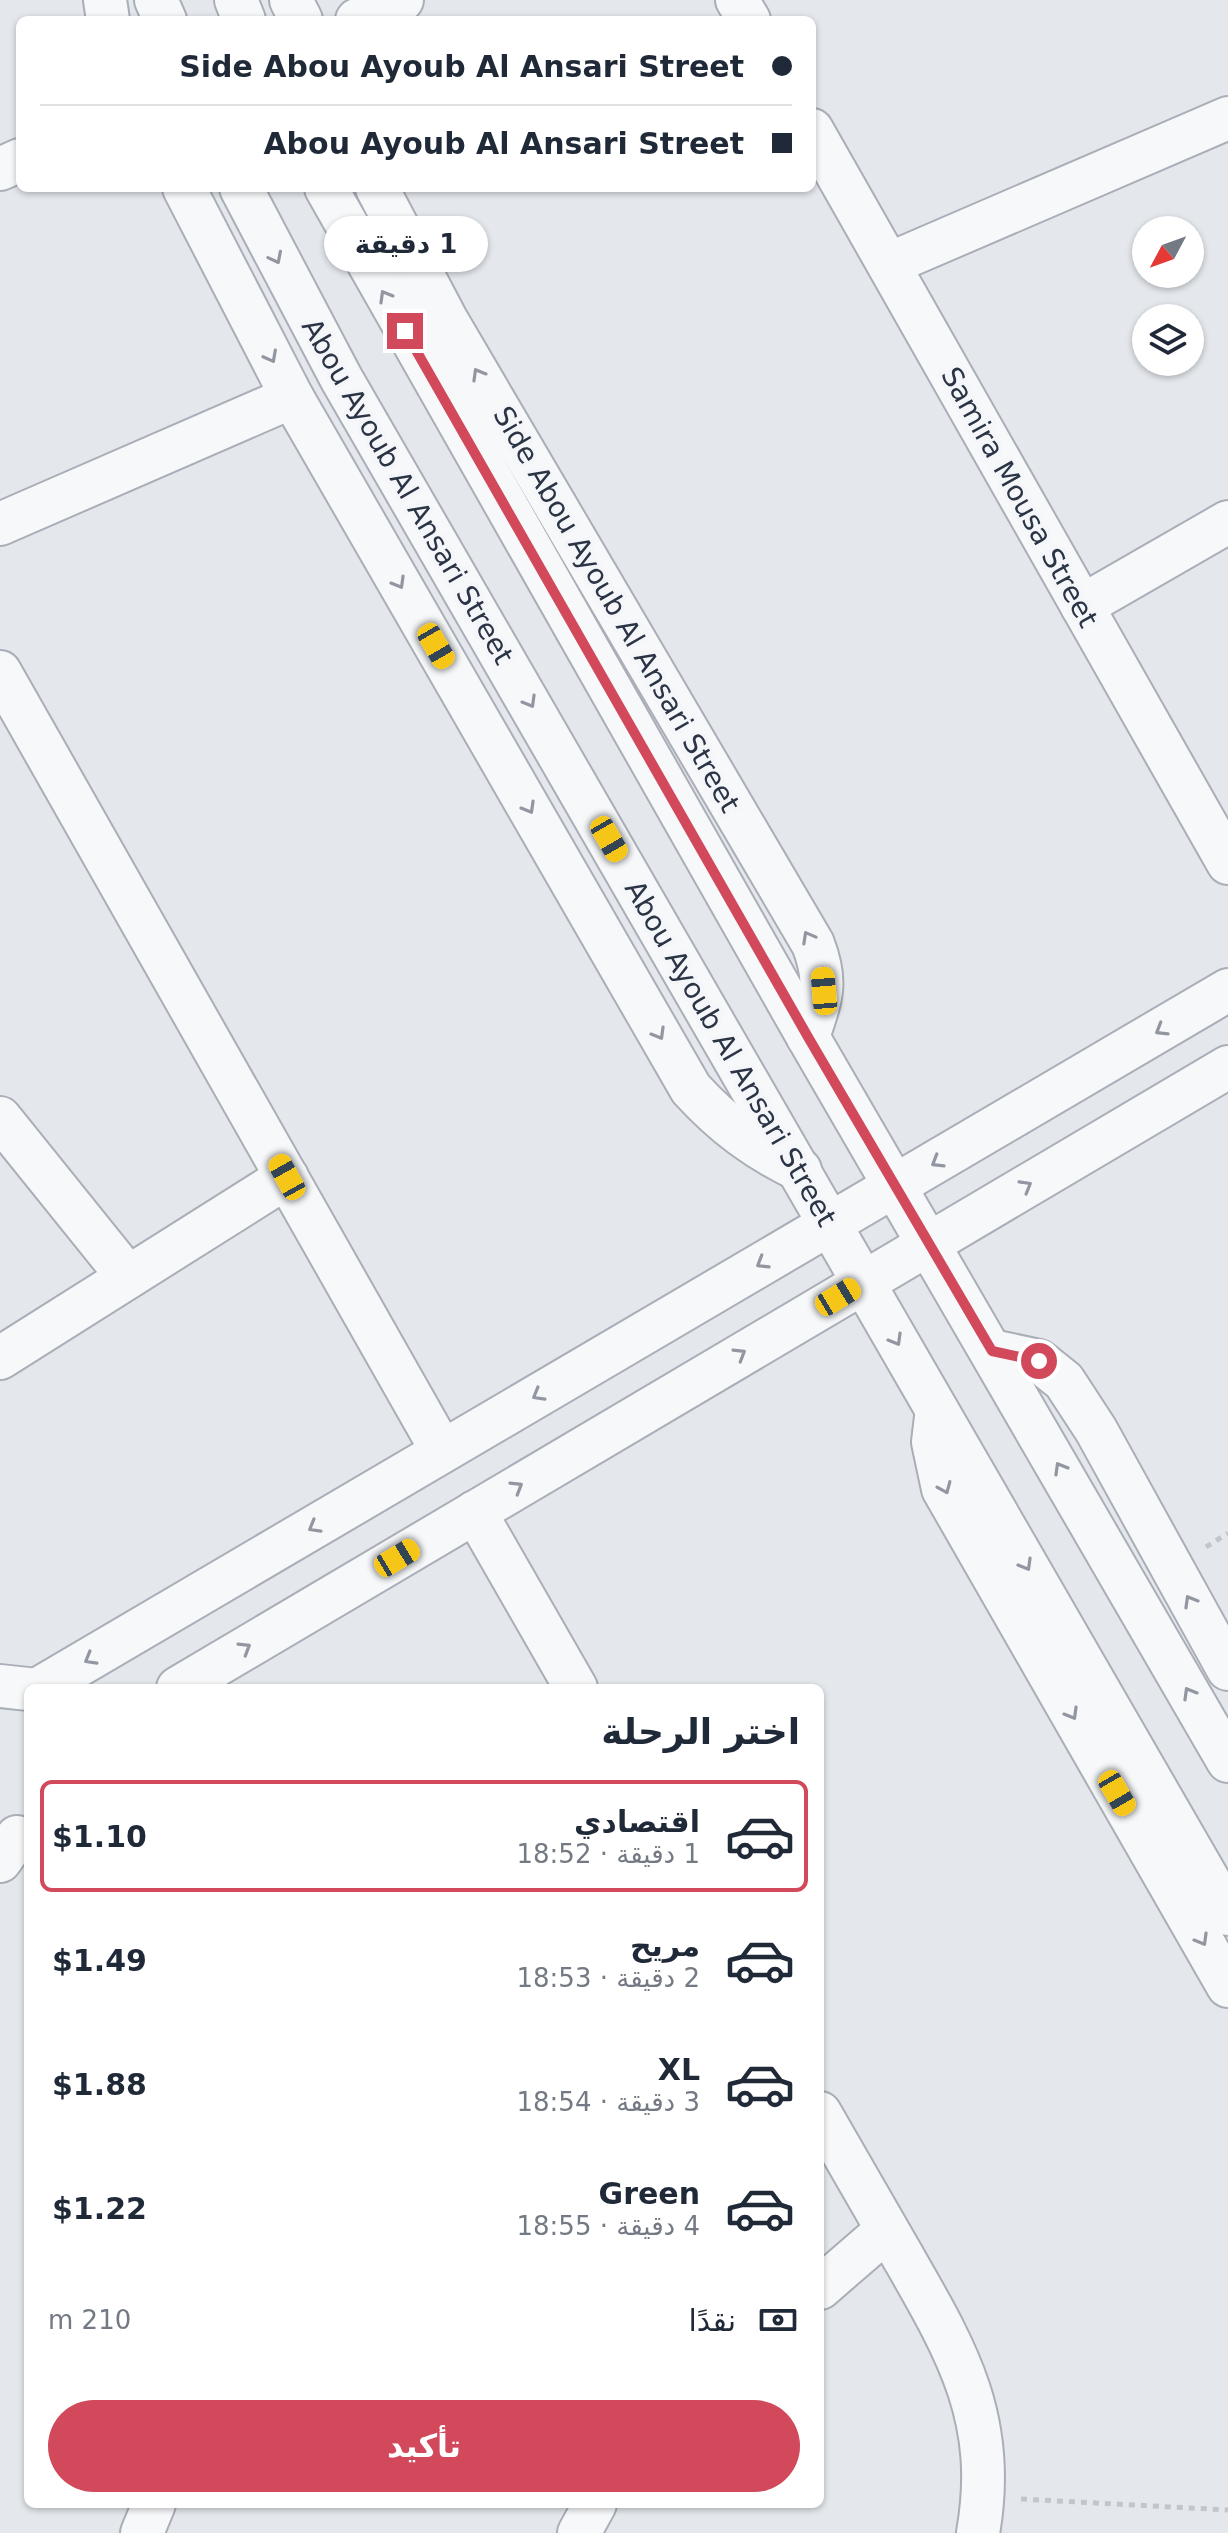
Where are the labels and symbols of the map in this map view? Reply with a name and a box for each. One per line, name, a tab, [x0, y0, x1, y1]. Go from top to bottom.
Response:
callout: 1 دقيقة	[323, 215, 487, 271]
north arrow	[1132, 216, 1204, 288]
one-way arrow	[266, 249, 281, 264]
one-way arrow	[379, 290, 395, 305]
street label: Abou Ayoub Al Ansari Street	[295, 312, 520, 670]
route end	[387, 313, 423, 349]
one-way arrow	[262, 349, 277, 363]
street label: Samira Mousa Street	[934, 361, 1105, 633]
one-way arrow	[473, 368, 488, 383]
street label: Side Abou Ayoub Al Ansari Street	[486, 400, 747, 818]
one-way arrow	[389, 574, 405, 589]
car	[414, 619, 458, 673]
one-way arrow	[520, 693, 536, 708]
one-way arrow	[519, 800, 535, 814]
car	[587, 812, 631, 866]
street label: Abou Ayoub Al Ansari Street	[618, 874, 843, 1232]
one-way arrow	[803, 930, 818, 945]
car	[810, 966, 838, 1016]
one-way arrow	[1155, 1020, 1170, 1036]
one-way arrow	[649, 1025, 665, 1040]
car	[265, 1150, 309, 1204]
one-way arrow	[931, 1152, 946, 1168]
one-way arrow	[1017, 1180, 1032, 1196]
one-way arrow	[756, 1253, 771, 1269]
car	[811, 1274, 865, 1320]
one-way arrow	[886, 1332, 902, 1346]
route start	[1021, 1343, 1057, 1379]
one-way arrow	[731, 1348, 746, 1364]
one-way arrow	[532, 1385, 547, 1401]
one-way arrow	[1054, 1462, 1070, 1477]
one-way arrow	[935, 1480, 951, 1494]
one-way arrow	[508, 1481, 523, 1497]
one-way arrow	[308, 1517, 323, 1533]
car	[370, 1535, 424, 1581]
one-way arrow	[1016, 1557, 1032, 1571]
one-way arrow	[1184, 1595, 1199, 1610]
one-way arrow	[236, 1642, 251, 1658]
one-way arrow	[84, 1649, 99, 1665]
one-way arrow	[1183, 1687, 1199, 1702]
one-way arrow	[1062, 1705, 1078, 1720]
car	[1095, 1766, 1139, 1820]
one-way arrow	[1192, 1931, 1208, 1946]

